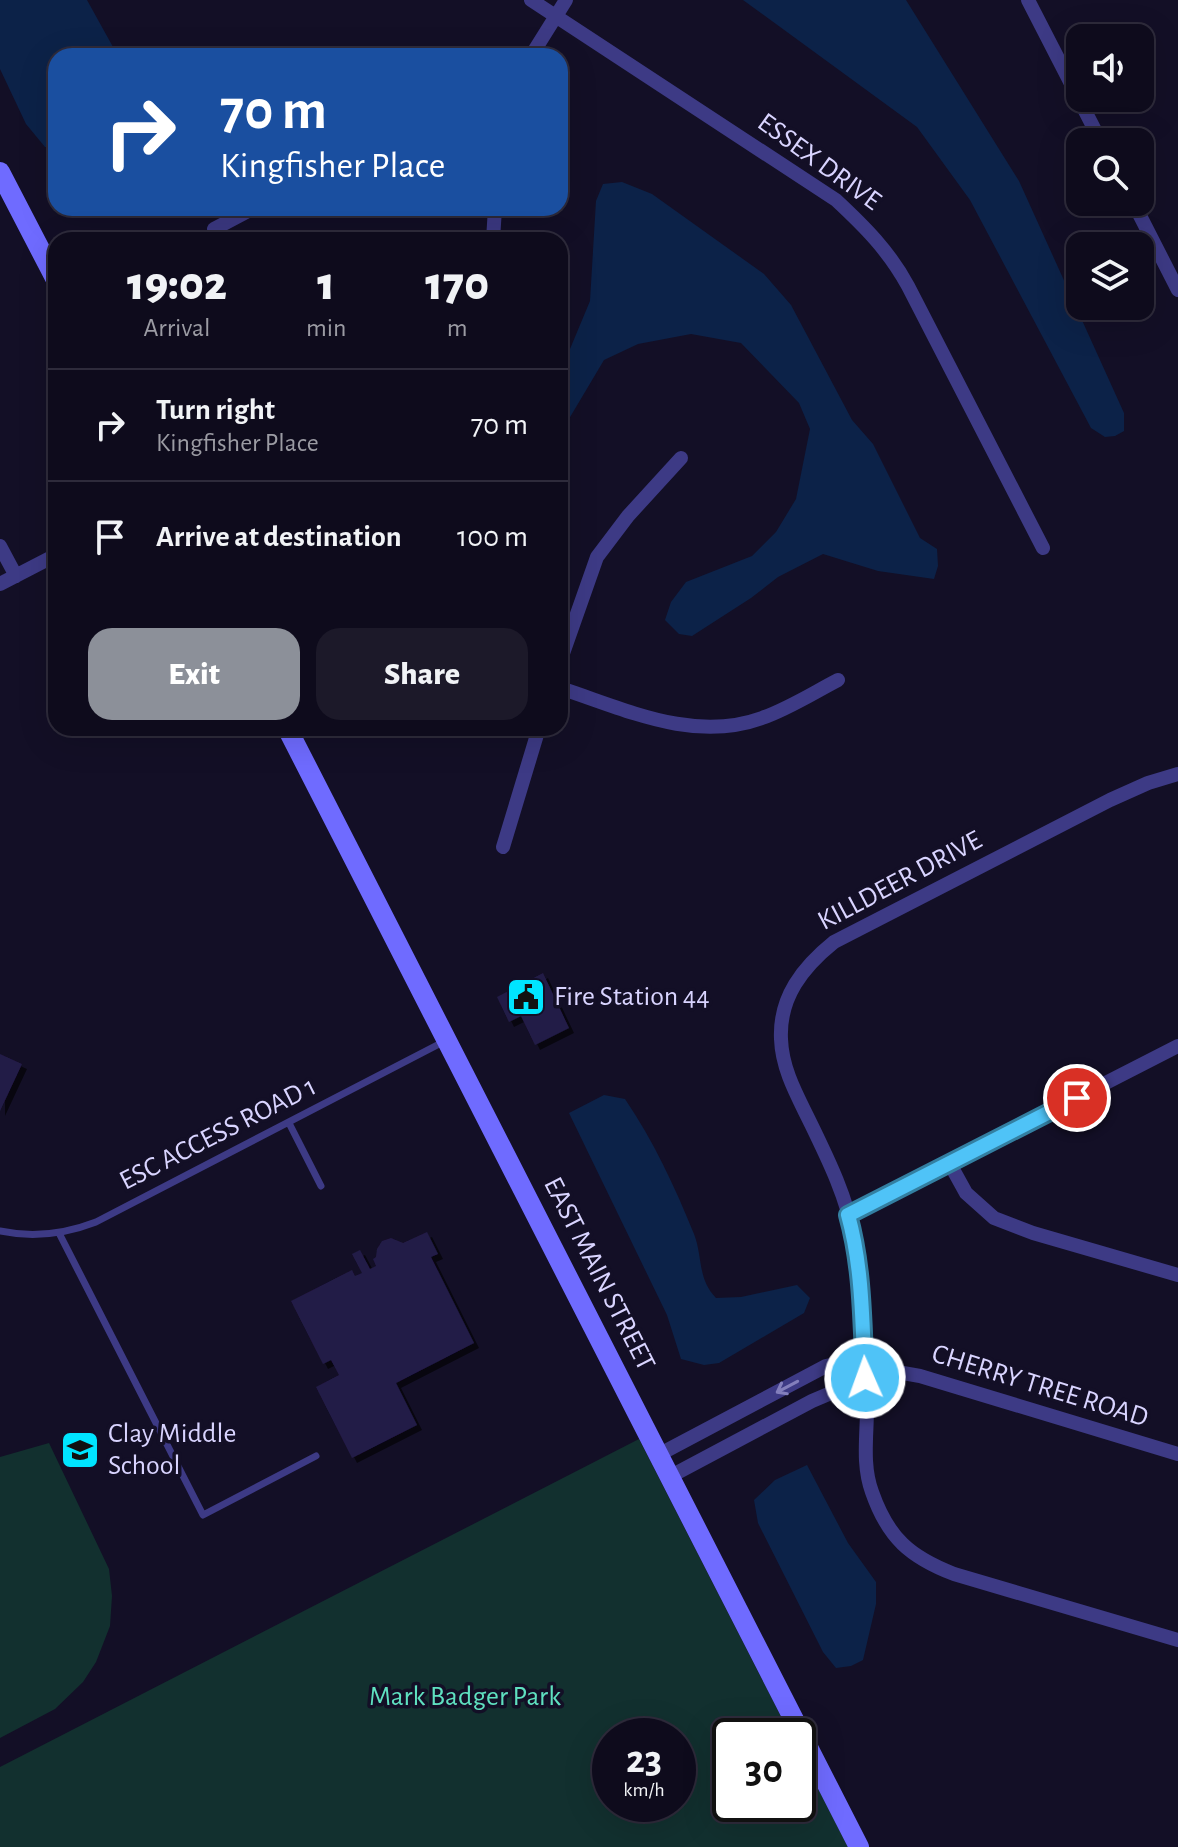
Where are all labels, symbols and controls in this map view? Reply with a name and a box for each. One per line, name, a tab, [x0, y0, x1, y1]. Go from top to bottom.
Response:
map controls	[1066, 24, 1154, 320]
button: sound	[1066, 24, 1154, 112]
icon: right	[88, 80, 192, 184]
text: 70 m	[220, 83, 327, 139]
street label: ESSEX DRIVE	[752, 108, 886, 216]
button: search	[1066, 128, 1154, 216]
text: Kingfisher Place	[220, 148, 445, 184]
button: layers	[1066, 232, 1154, 320]
text: 19:02	[127, 261, 227, 309]
text: 1	[317, 261, 335, 309]
text: 170	[425, 261, 489, 309]
text: Arrival	[144, 315, 210, 341]
text: min	[306, 315, 346, 341]
text: m	[447, 315, 468, 341]
text: Turn right	[156, 395, 275, 425]
icon: right	[88, 403, 132, 447]
text: 70 m	[471, 410, 528, 440]
text: Kingfisher Place	[156, 430, 319, 456]
icon: arrive	[88, 515, 132, 559]
text: Arrive at destination	[156, 522, 402, 552]
text: 100 m	[457, 522, 528, 552]
button: Exit	[88, 628, 300, 720]
button: Share	[316, 628, 528, 720]
street label: KILLDEER DRIVE	[813, 826, 987, 936]
public building icon: Fire Station 44	[505, 976, 547, 1018]
place label: Fire Station 44	[554, 983, 710, 1011]
pin	[1043, 1064, 1111, 1132]
street label: ESC ACCESS ROAD 1	[115, 1072, 321, 1196]
icon: arrive	[1055, 1076, 1099, 1120]
street label: EAST MAIN STREET	[538, 1173, 660, 1376]
position arrow	[823, 1336, 907, 1420]
street label: CHERRY TREE ROAD	[928, 1340, 1152, 1432]
one-way arrow	[775, 1380, 799, 1396]
place label: Clay Middle School	[108, 1420, 236, 1480]
school or university icon: Clay Middle School	[59, 1429, 101, 1471]
park label: Mark Badger Park	[369, 1683, 561, 1711]
speed limit sign: 30	[712, 1718, 816, 1822]
text: 23	[626, 1740, 662, 1780]
text: km/h	[623, 1780, 665, 1800]

